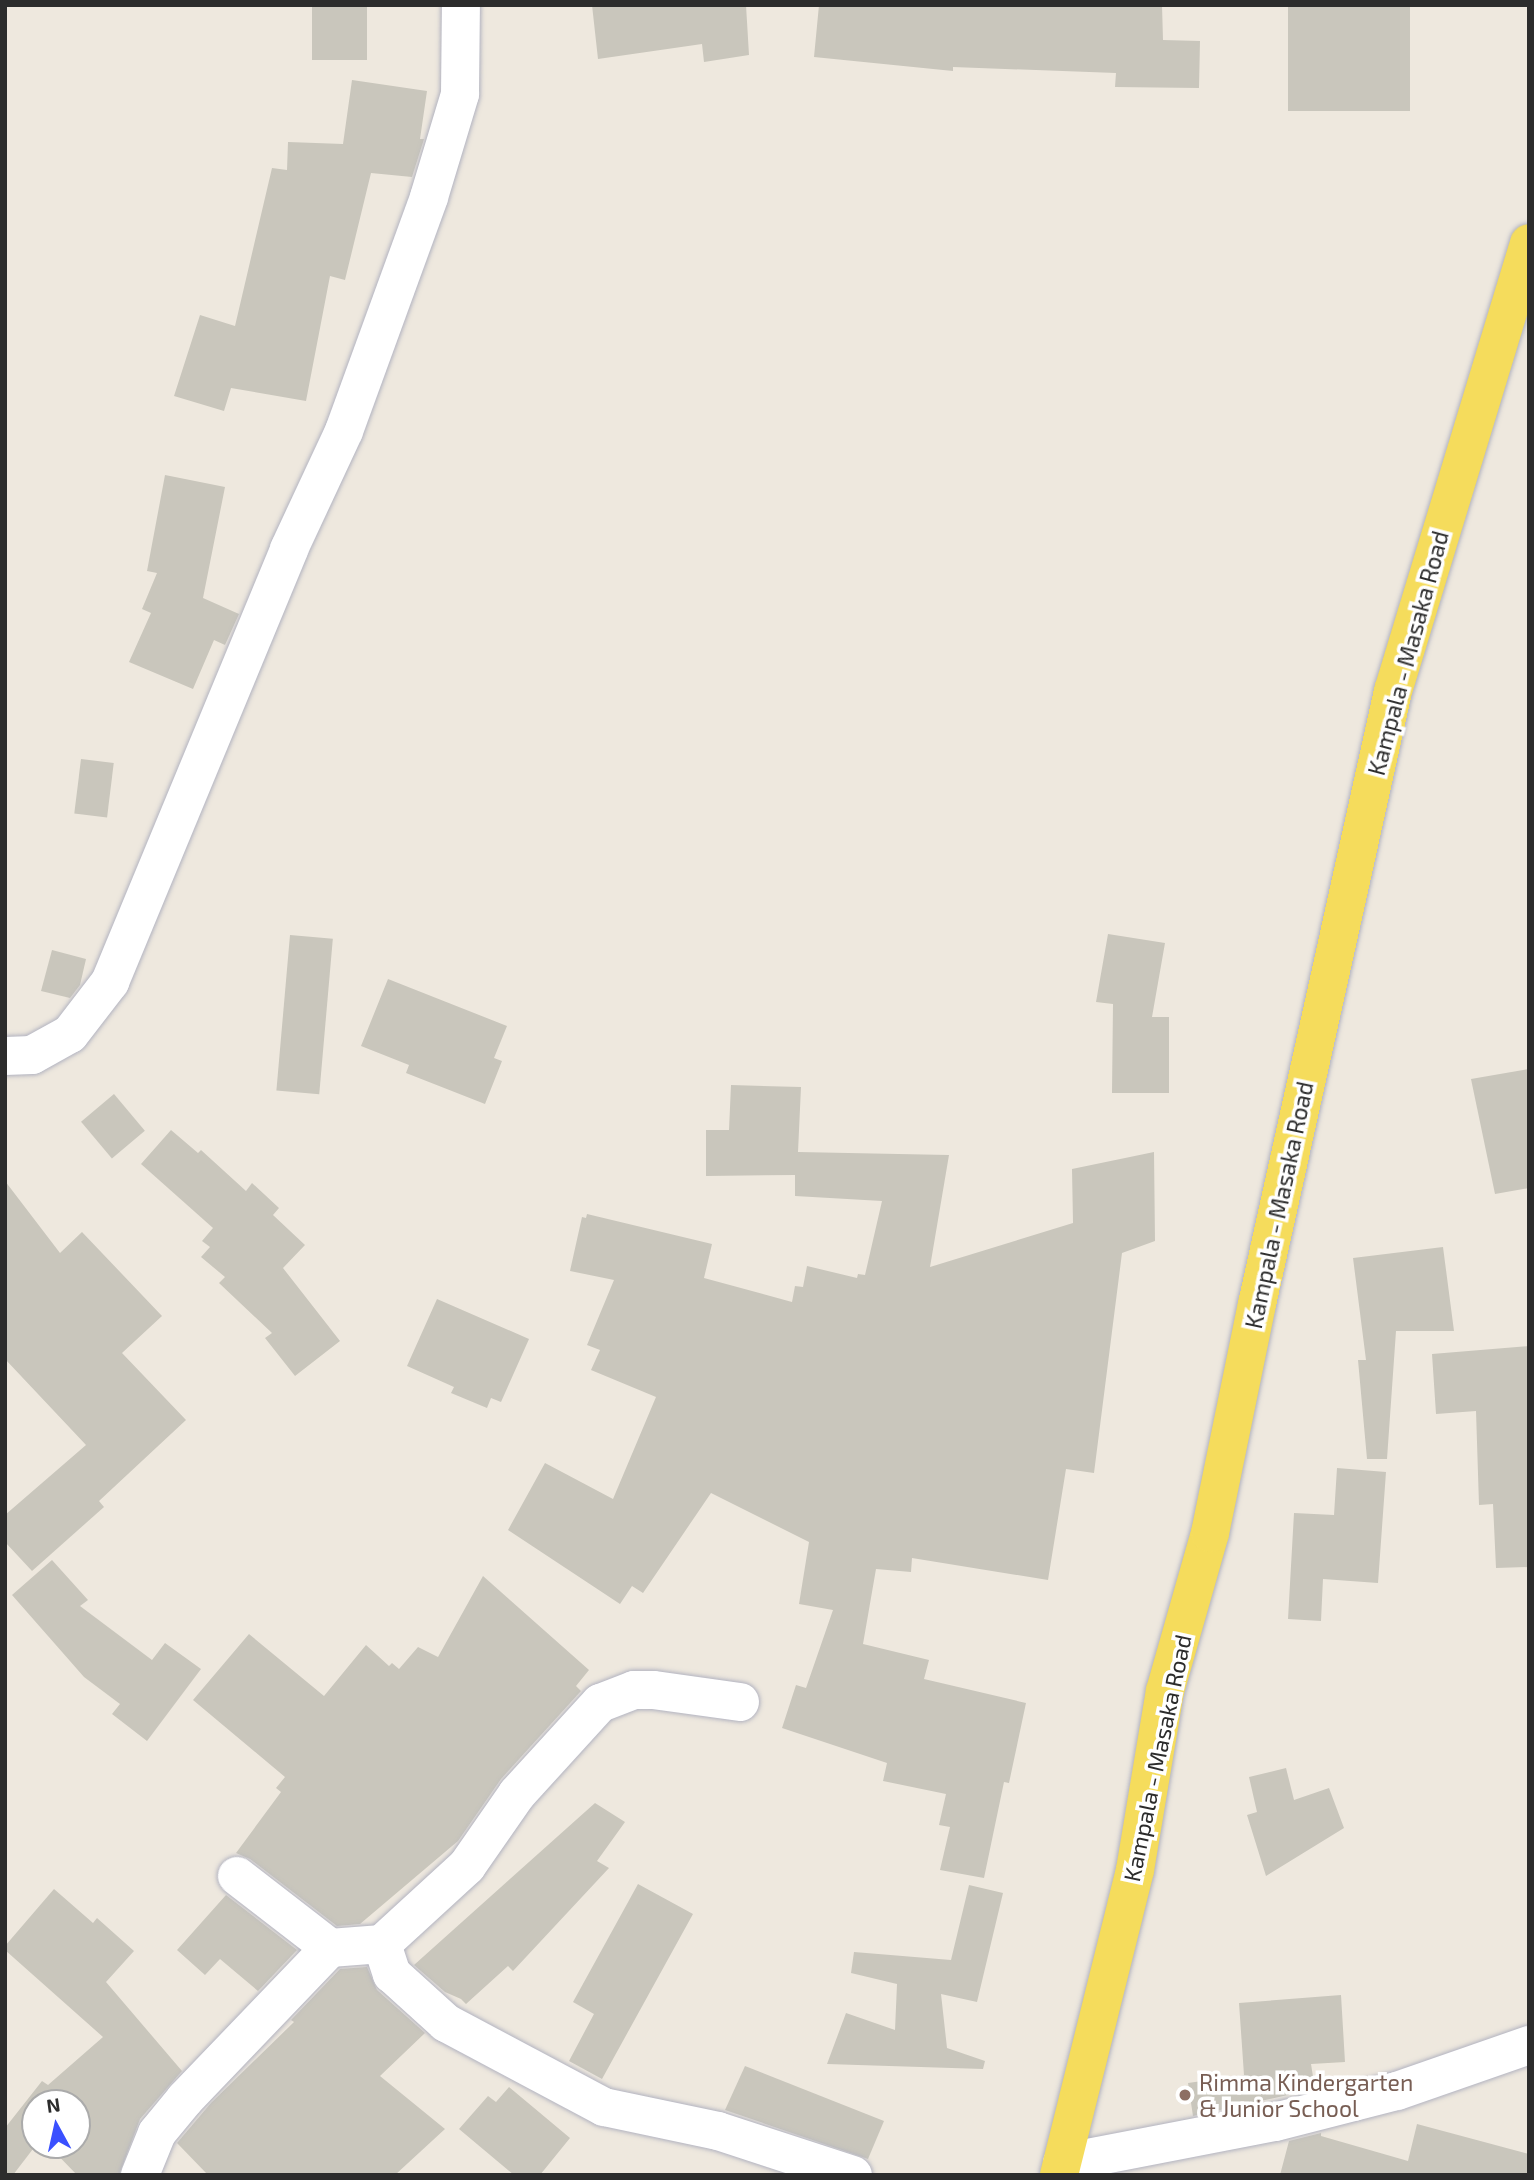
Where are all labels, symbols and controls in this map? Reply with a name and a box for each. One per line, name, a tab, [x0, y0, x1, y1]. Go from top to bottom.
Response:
street label: Kampala - Masaka Road	[1362, 528, 1454, 778]
street label: Kampala - Masaka Road	[1239, 1079, 1319, 1331]
street label: Kampala - Masaka Road	[1117, 1632, 1197, 1884]
place label: Rimma Kindergarten & Junior School	[1199, 2068, 1413, 2122]
marker: Rimma Kindergarten & Junior School	[1177, 2087, 1193, 2103]
north arrow	[21, 2089, 91, 2159]
text: N	[45, 2092, 62, 2117]

